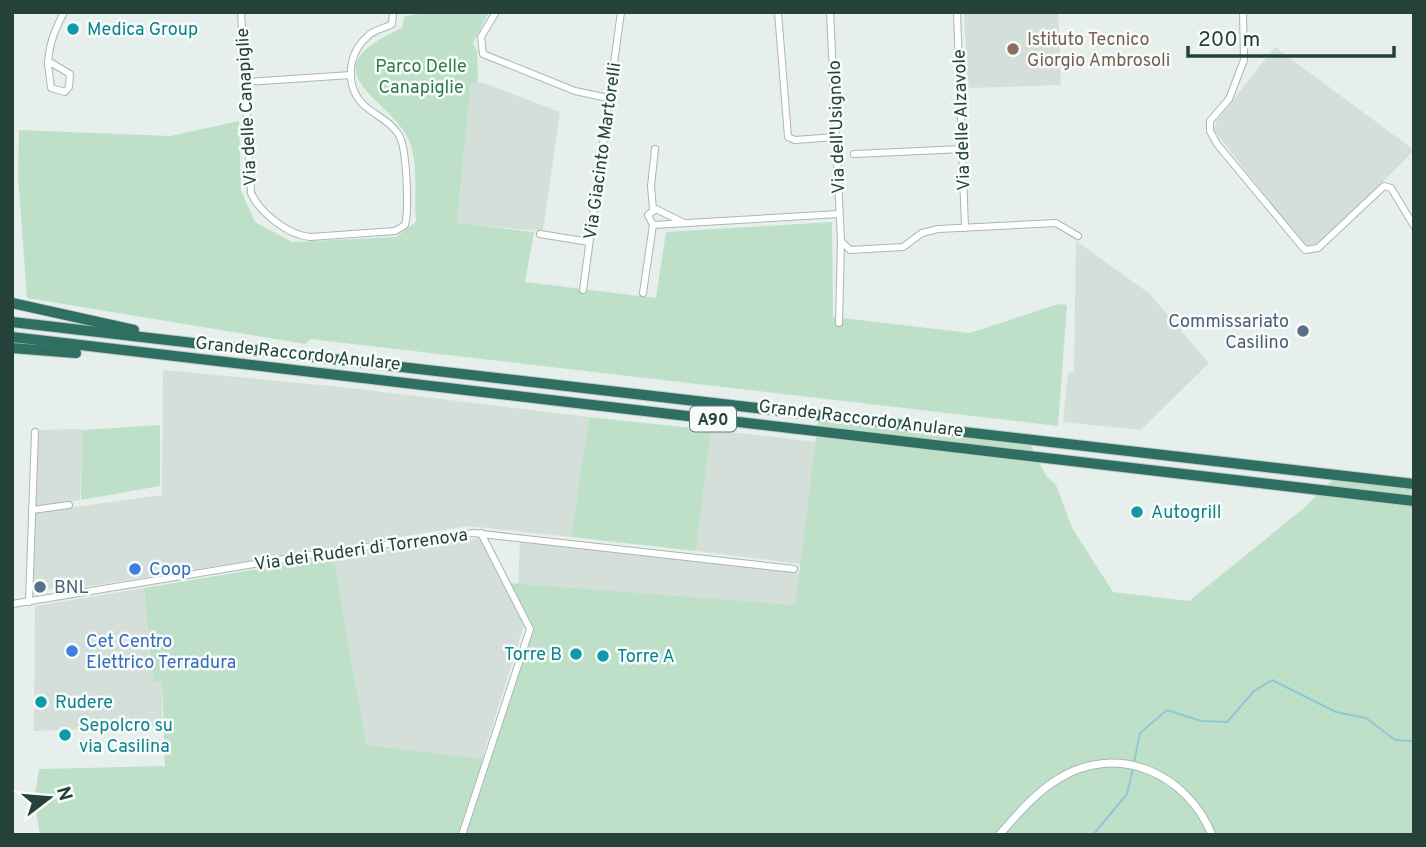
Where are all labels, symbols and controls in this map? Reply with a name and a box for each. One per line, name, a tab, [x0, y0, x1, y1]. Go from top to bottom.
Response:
scale bar	[1188, 14, 1394, 58]
place label: Medica Group	[87, 19, 198, 42]
marker: Medica Group	[65, 21, 81, 37]
street label: Via delle Canapiglie	[232, 27, 263, 187]
text: 200 m	[1198, 27, 1260, 54]
place label: Istituto Tecnico Giorgio Ambrosoli	[1027, 29, 1170, 73]
marker: Istituto Tecnico Giorgio Ambrosoli	[1005, 41, 1021, 57]
street label: Via delle Alzavole	[949, 49, 976, 191]
park label: Parco Delle Canapiglie	[375, 56, 467, 100]
street label: Via dell'Usignolo	[824, 60, 851, 194]
street label: Via Giacinto Martorelli	[580, 61, 627, 241]
place label: Commissariato Casilino	[1168, 311, 1289, 355]
marker: Commissariato Casilino	[1295, 323, 1311, 339]
street label: Grande Raccordo Anulare	[194, 332, 402, 377]
street label: Grande Raccordo Anulare	[757, 396, 965, 443]
road number: A90	[690, 406, 736, 432]
place label: Autogrill	[1151, 502, 1221, 525]
marker: Autogrill	[1129, 504, 1145, 520]
street label: Via dei Ruderi di Torrenova	[253, 524, 469, 577]
place label: Coop	[149, 559, 191, 582]
marker: Coop	[127, 561, 143, 577]
place label: BNL	[54, 577, 88, 600]
marker: BNL	[32, 579, 48, 595]
place label: Cet Centro Elettrico Terradura	[86, 631, 236, 675]
marker: Cet Centro Elettrico Terradura	[64, 643, 80, 659]
place label: Torre B	[504, 644, 562, 667]
marker: Torre B	[568, 646, 584, 662]
place label: Torre A	[617, 646, 675, 669]
marker: Torre A	[595, 648, 611, 664]
place label: Rudere	[55, 692, 113, 715]
marker: Rudere	[33, 694, 49, 710]
place label: Sepolcro su via Casilina	[79, 715, 173, 759]
marker: Sepolcro su via Casilina	[57, 727, 73, 743]
north arrow	[14, 763, 84, 833]
text: N	[50, 784, 77, 804]

